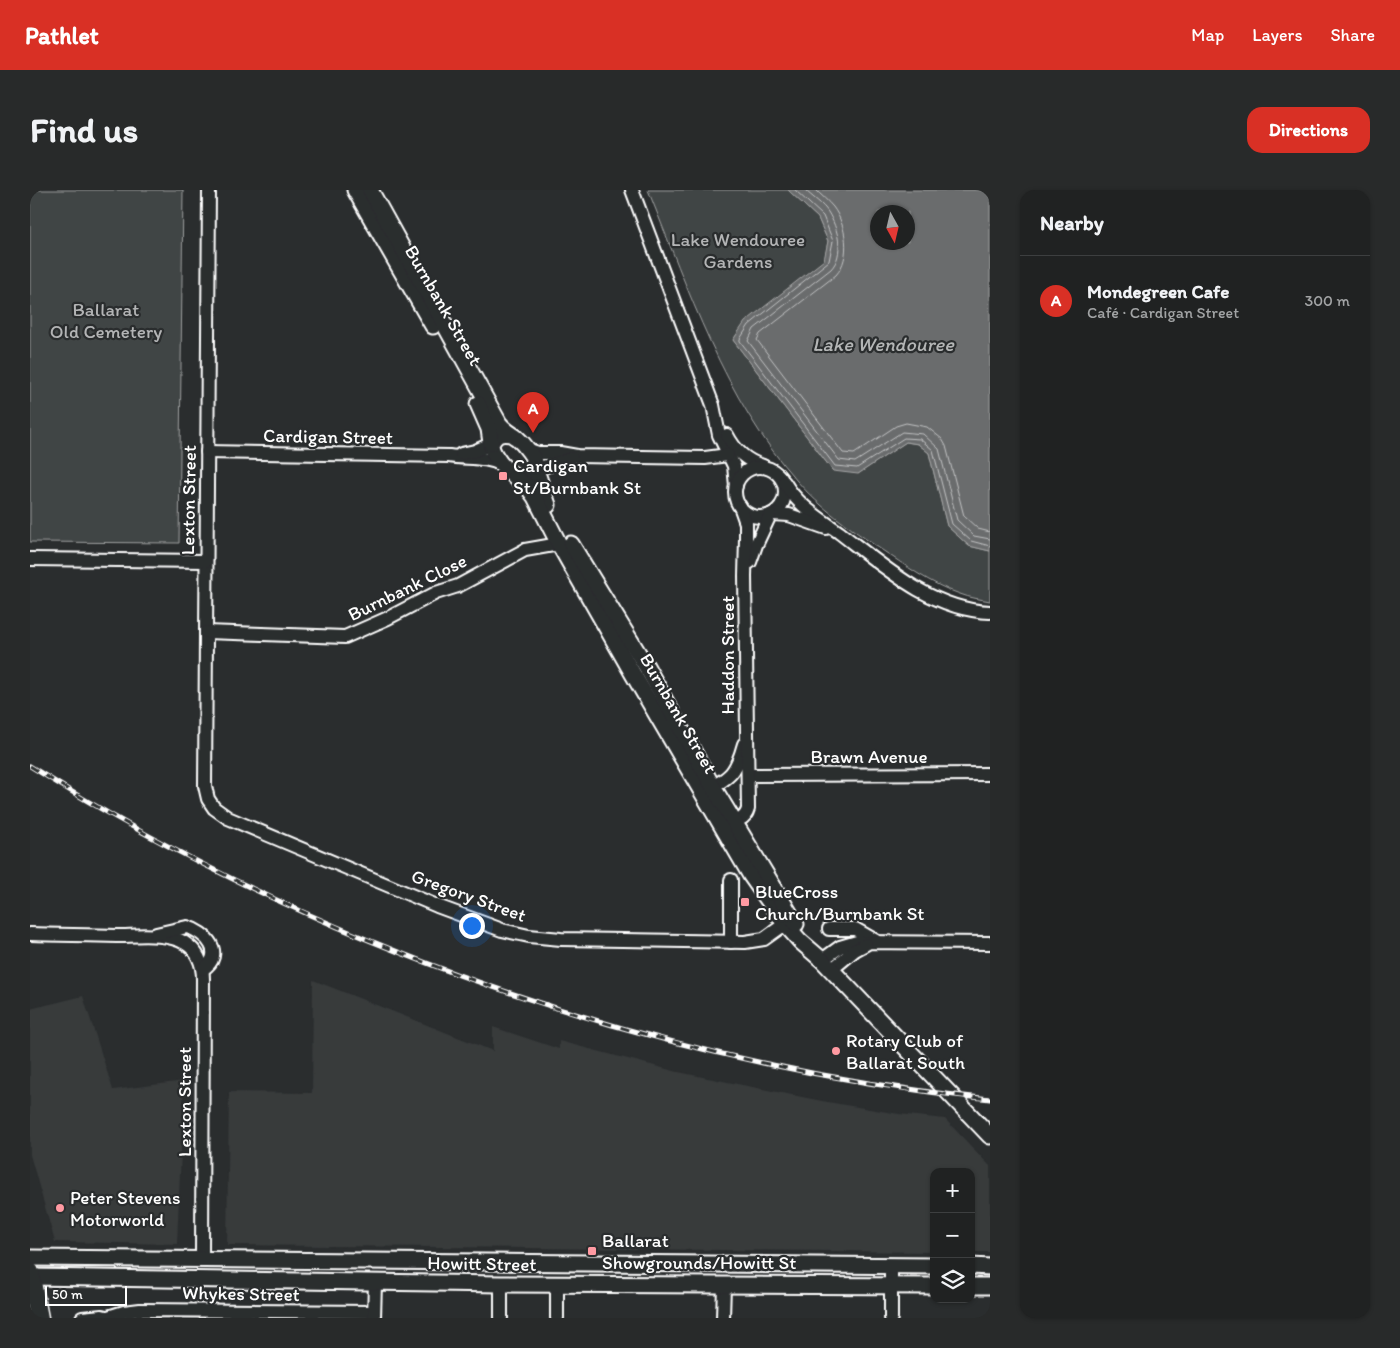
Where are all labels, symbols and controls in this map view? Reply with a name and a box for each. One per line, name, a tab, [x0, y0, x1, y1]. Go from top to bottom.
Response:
text: Pathlet	[25, 21, 99, 50]
text: Map	[1191, 24, 1224, 46]
text: Layers	[1252, 24, 1302, 46]
text: Share	[1330, 24, 1375, 46]
button: Directions	[1247, 107, 1370, 153]
text: Find us	[30, 109, 138, 151]
north arrow	[870, 205, 915, 250]
text: Nearby	[1040, 210, 1104, 235]
park label: Lake Wendouree Gardens	[671, 228, 805, 273]
street label: Burnbank Street	[400, 241, 487, 369]
text: Mondegreen Cafe	[1087, 280, 1229, 303]
text: A	[1051, 291, 1061, 310]
text: 300 m	[1305, 291, 1350, 310]
park label: Ballarat Old Cemetery	[50, 298, 162, 343]
text: Café · Cardigan Street	[1087, 303, 1239, 322]
water label: Lake Wendouree	[812, 332, 955, 356]
pin: A	[517, 392, 549, 433]
street label: Cardigan Street	[263, 424, 393, 449]
street label: Lexton Street	[176, 445, 201, 555]
place label: Cardigan St/Burnbank St	[513, 454, 641, 499]
marker: Cardigan St/Burnbank St	[497, 470, 509, 482]
street label: Burnbank Close	[344, 549, 470, 626]
street label: Haddon Street	[716, 596, 739, 714]
street label: Burnbank Street	[635, 649, 722, 777]
street label: Brawn Avenue	[810, 745, 928, 768]
street label: Gregory Street	[408, 864, 529, 927]
place label: BlueCross Church/Burnbank St	[755, 880, 925, 925]
marker: BlueCross Church/Burnbank St	[739, 896, 751, 908]
your location	[459, 913, 485, 939]
place label: Rotary Club of Ballarat South	[846, 1029, 965, 1074]
marker: Rotary Club of Ballarat South	[830, 1045, 842, 1057]
street label: Lexton Street	[173, 1047, 196, 1157]
map controls	[930, 1168, 975, 1303]
button: +	[930, 1168, 975, 1213]
place label: Peter Stevens Motorworld	[70, 1186, 180, 1231]
marker: Peter Stevens Motorworld	[54, 1202, 66, 1214]
button: −	[930, 1213, 975, 1258]
place label: Ballarat Showgrounds/Howitt St	[602, 1229, 796, 1274]
marker: Ballarat Showgrounds/Howitt St	[586, 1245, 598, 1257]
street label: Howitt Street	[427, 1251, 537, 1276]
button: layers	[930, 1258, 975, 1303]
street label: Whykes Street	[182, 1281, 300, 1306]
scale bar	[45, 1283, 128, 1306]
text: 50 m	[52, 1286, 83, 1303]

